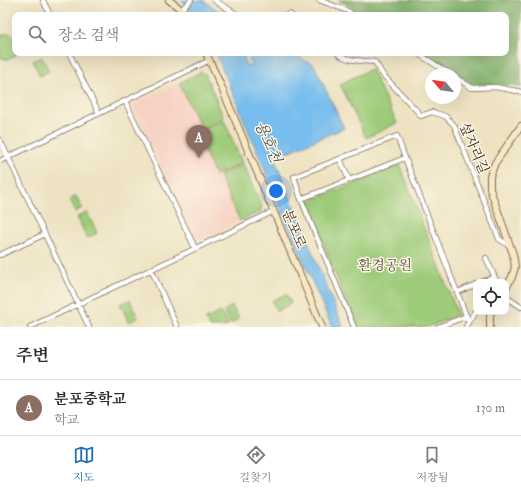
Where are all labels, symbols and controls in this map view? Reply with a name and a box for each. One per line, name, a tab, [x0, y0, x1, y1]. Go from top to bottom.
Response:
search box	[12, 12, 509, 56]
icon: search	[26, 23, 48, 45]
text: 장소 검색	[58, 26, 119, 45]
north arrow	[425, 68, 461, 104]
water label: 용호천	[251, 118, 286, 167]
street label: 섶자리길	[456, 120, 492, 176]
pin: A	[186, 125, 212, 158]
your location	[266, 181, 286, 201]
street label: 분포로	[278, 207, 310, 251]
park label: 환경공원	[358, 257, 412, 274]
map controls	[473, 279, 509, 315]
button: locate	[473, 279, 509, 315]
text: 주변	[16, 345, 49, 366]
text: 분포중학교	[54, 390, 126, 409]
text: A	[25, 400, 33, 416]
text: 130 m	[476, 400, 505, 416]
text: 학교	[54, 412, 79, 428]
tab: 지도	[73, 444, 95, 484]
tab: 길찾기	[240, 444, 271, 484]
tab: 저장됨	[417, 444, 448, 484]

